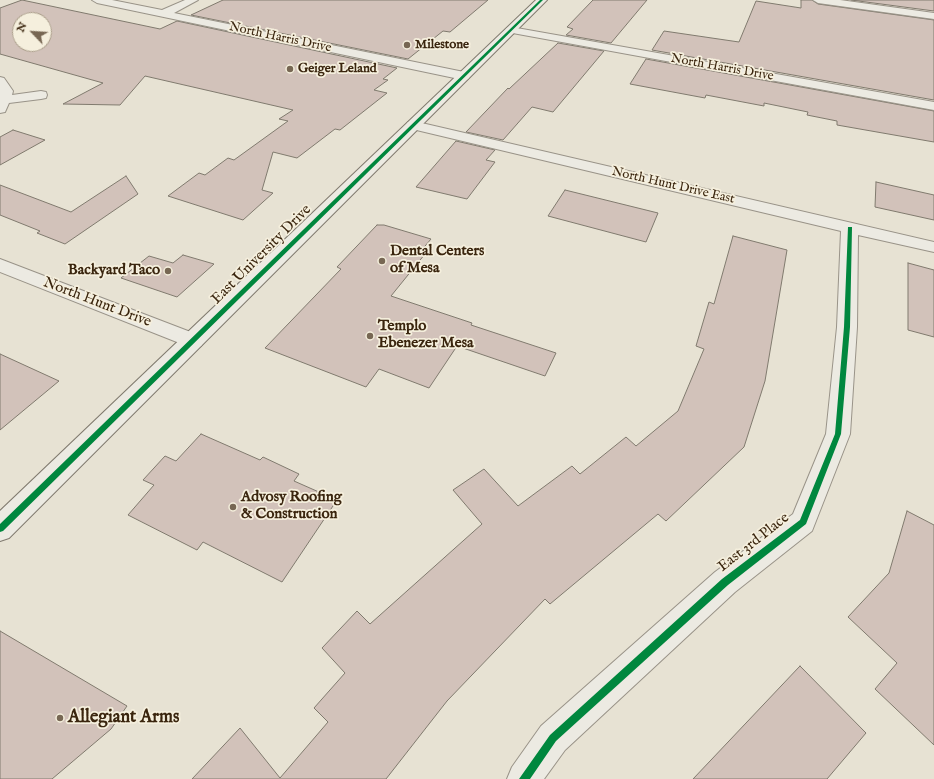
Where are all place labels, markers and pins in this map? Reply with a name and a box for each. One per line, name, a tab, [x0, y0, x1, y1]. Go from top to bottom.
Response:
place label: Milestone	[415, 37, 469, 53]
marker: Milestone	[402, 40, 412, 50]
place label: Geiger Leland	[298, 61, 377, 77]
marker: Geiger Leland	[285, 64, 295, 74]
place label: Dental Centers of Mesa	[390, 243, 484, 278]
marker: Dental Centers of Mesa	[377, 256, 387, 266]
place label: Backyard Taco	[68, 262, 160, 280]
marker: Backyard Taco	[163, 266, 173, 276]
place label: Templo Ebenezer Mesa	[378, 318, 473, 353]
marker: Templo Ebenezer Mesa	[365, 331, 375, 341]
place label: Advosy Roofing & Construction	[241, 489, 342, 524]
marker: Advosy Roofing & Construction	[228, 502, 238, 512]
place label: Allegiant Arms	[68, 707, 179, 729]
marker: Allegiant Arms	[55, 713, 65, 723]

